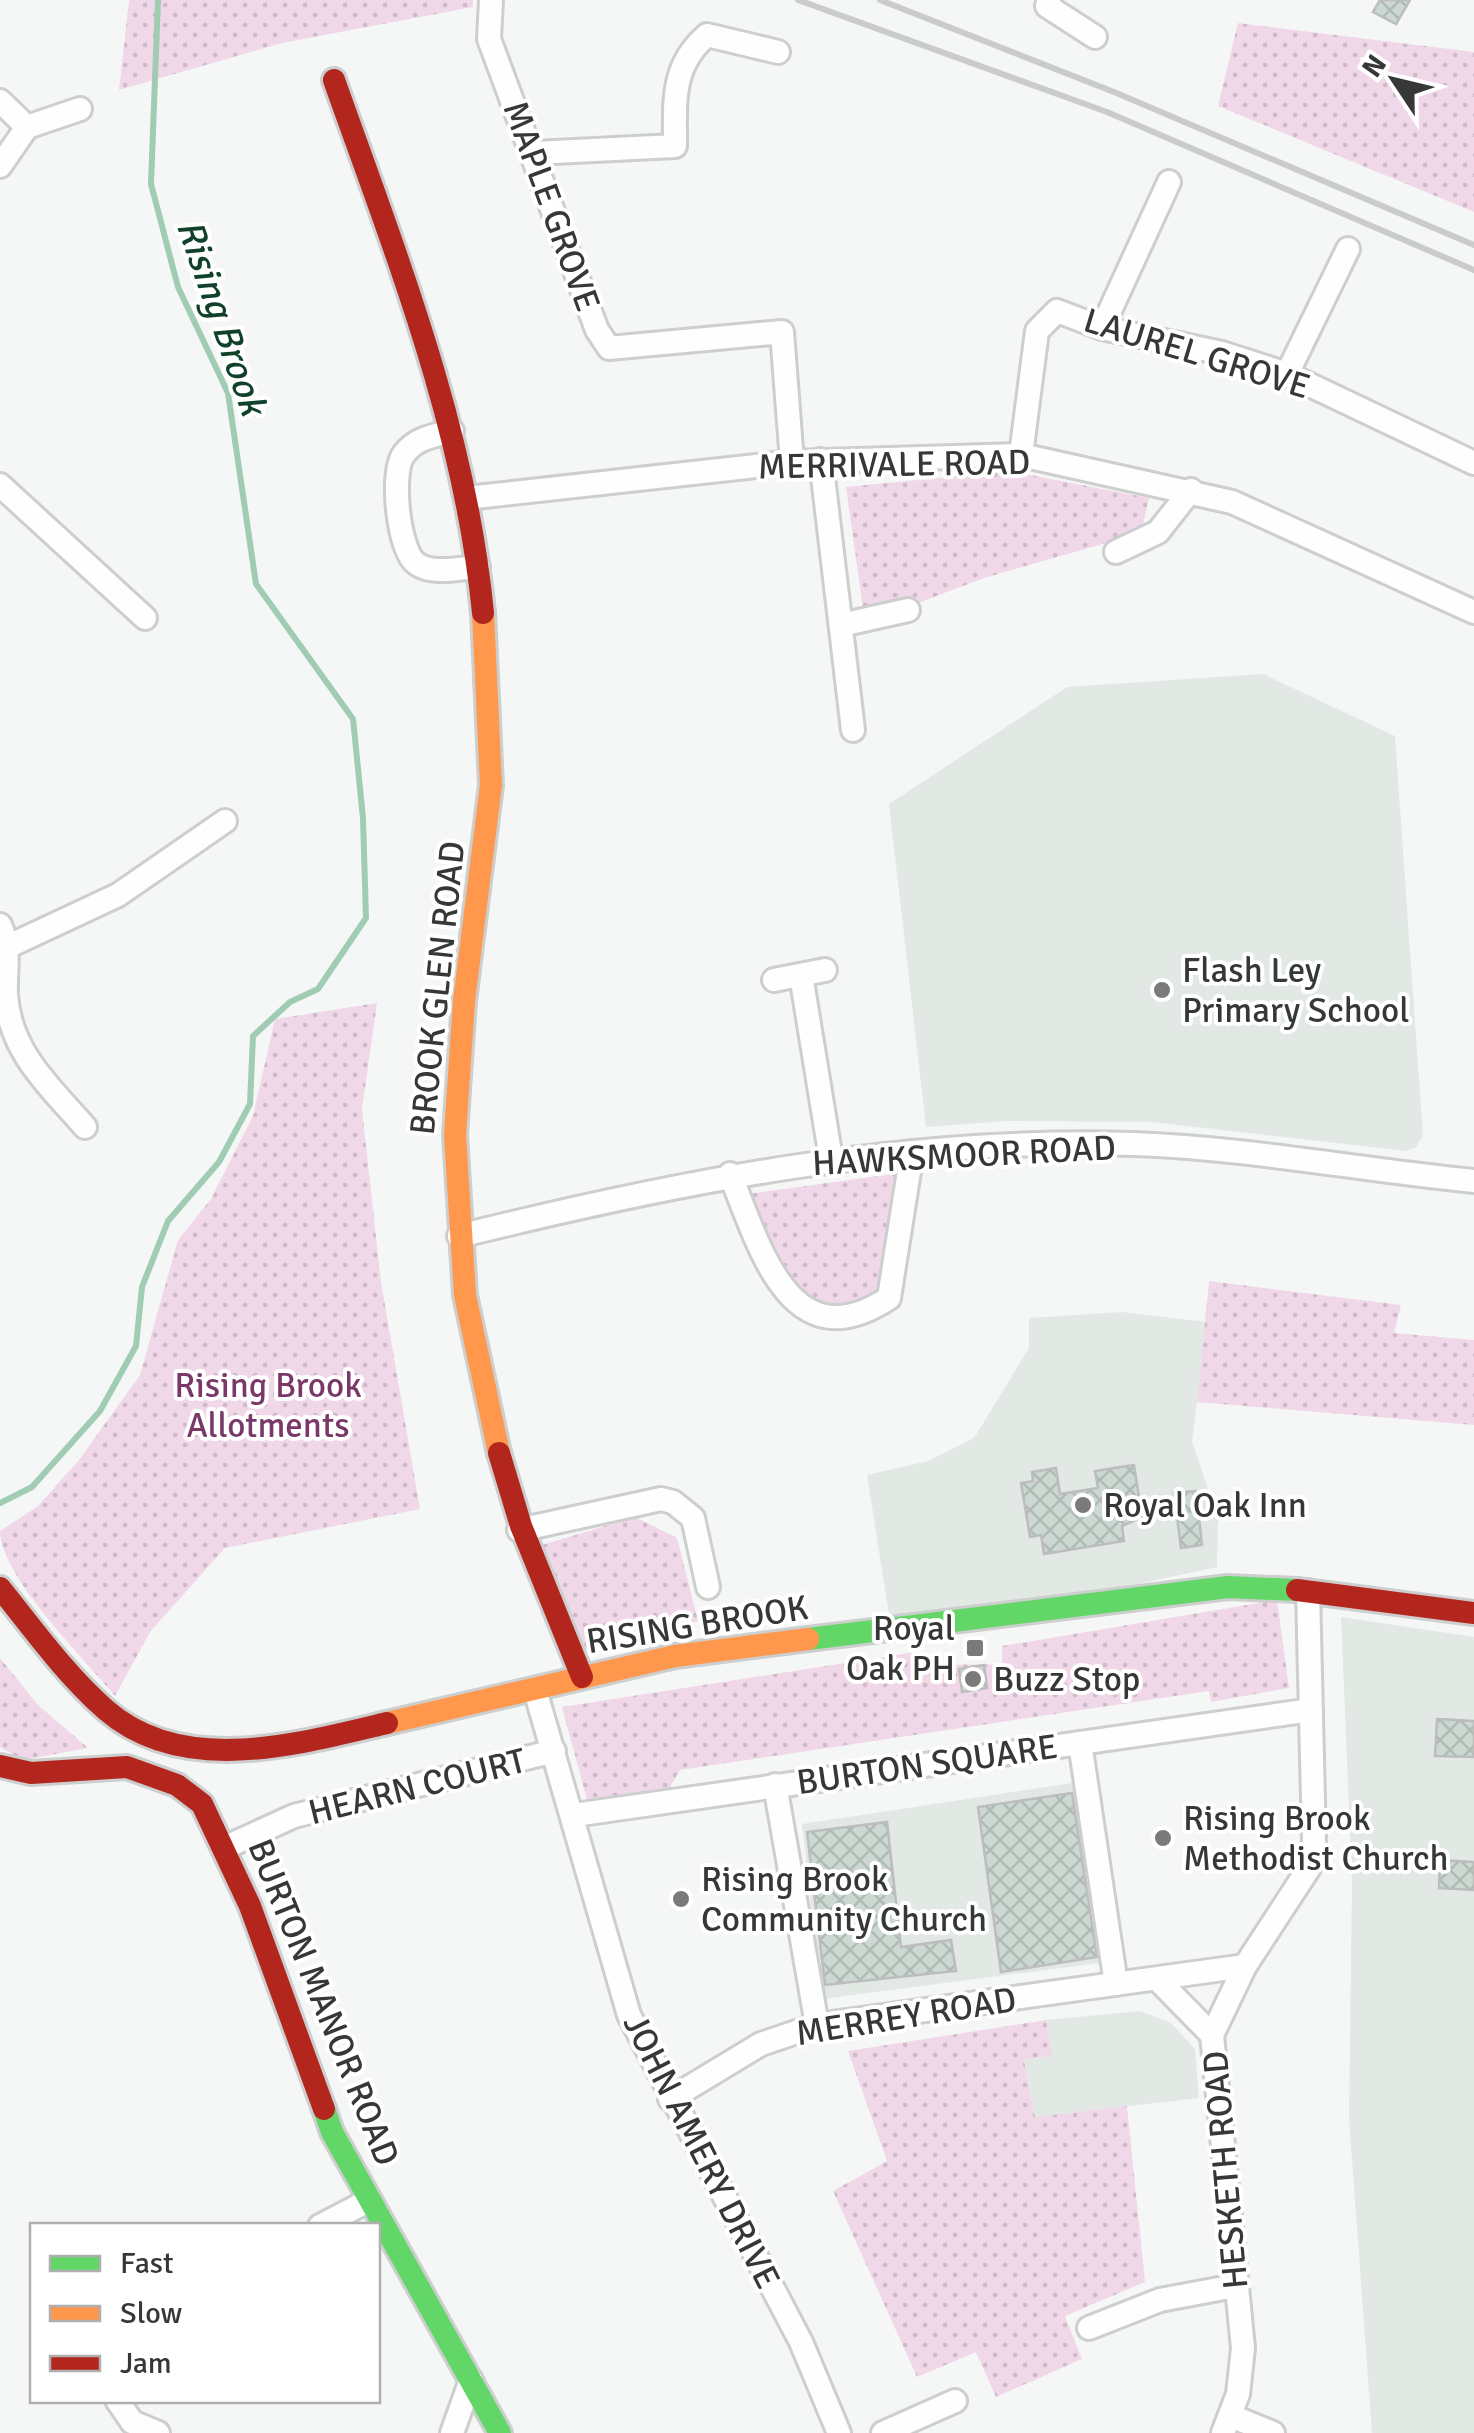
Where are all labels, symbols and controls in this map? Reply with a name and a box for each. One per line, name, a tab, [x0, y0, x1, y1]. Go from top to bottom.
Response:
north arrow	[1344, 30, 1444, 130]
text: N	[1355, 49, 1394, 84]
street label: MAPLE GROVE	[494, 95, 609, 317]
water label: Rising Brook	[166, 213, 278, 424]
street label: LAUREL GROVE	[1079, 299, 1315, 408]
street label: MERRIVALE ROAD	[757, 441, 1031, 488]
street label: BROOK GLEN ROAD	[401, 839, 474, 1137]
place label: Flash Ley Primary School	[1182, 949, 1409, 1032]
marker: Flash Ley Primary School	[1151, 979, 1173, 1001]
street label: HAWKSMOOR ROAD	[811, 1126, 1117, 1185]
park label: Rising Brook Allotments	[174, 1364, 362, 1447]
place label: Royal Oak Inn	[1103, 1484, 1307, 1527]
marker: Royal Oak Inn	[1072, 1494, 1094, 1516]
street label: RISING BROOK	[583, 1586, 811, 1663]
place label: Royal Oak PH	[846, 1607, 955, 1690]
marker: Royal Oak PH	[964, 1637, 986, 1659]
place label: Buzz Stop	[993, 1658, 1140, 1701]
marker: Buzz Stop	[962, 1668, 984, 1690]
street label: BURTON SQUARE	[794, 1725, 1060, 1804]
street label: HEARN COURT	[304, 1739, 530, 1834]
place label: Rising Brook Methodist Church	[1183, 1797, 1449, 1880]
marker: Rising Brook Methodist Church	[1152, 1827, 1174, 1849]
street label: BURTON MANOR ROAD	[238, 1833, 409, 2172]
place label: Rising Brook Community Church	[701, 1858, 987, 1941]
marker: Rising Brook Community Church	[670, 1888, 692, 1910]
street label: MERREY ROAD	[793, 1978, 1019, 2055]
street label: JOHN AMERY DRIVE	[614, 2007, 789, 2296]
street label: HESKETH ROAD	[1194, 2049, 1257, 2291]
legend	[30, 2223, 380, 2403]
text: Fast	[120, 2245, 173, 2282]
text: Slow	[120, 2295, 182, 2332]
text: Jam	[120, 2345, 172, 2382]

